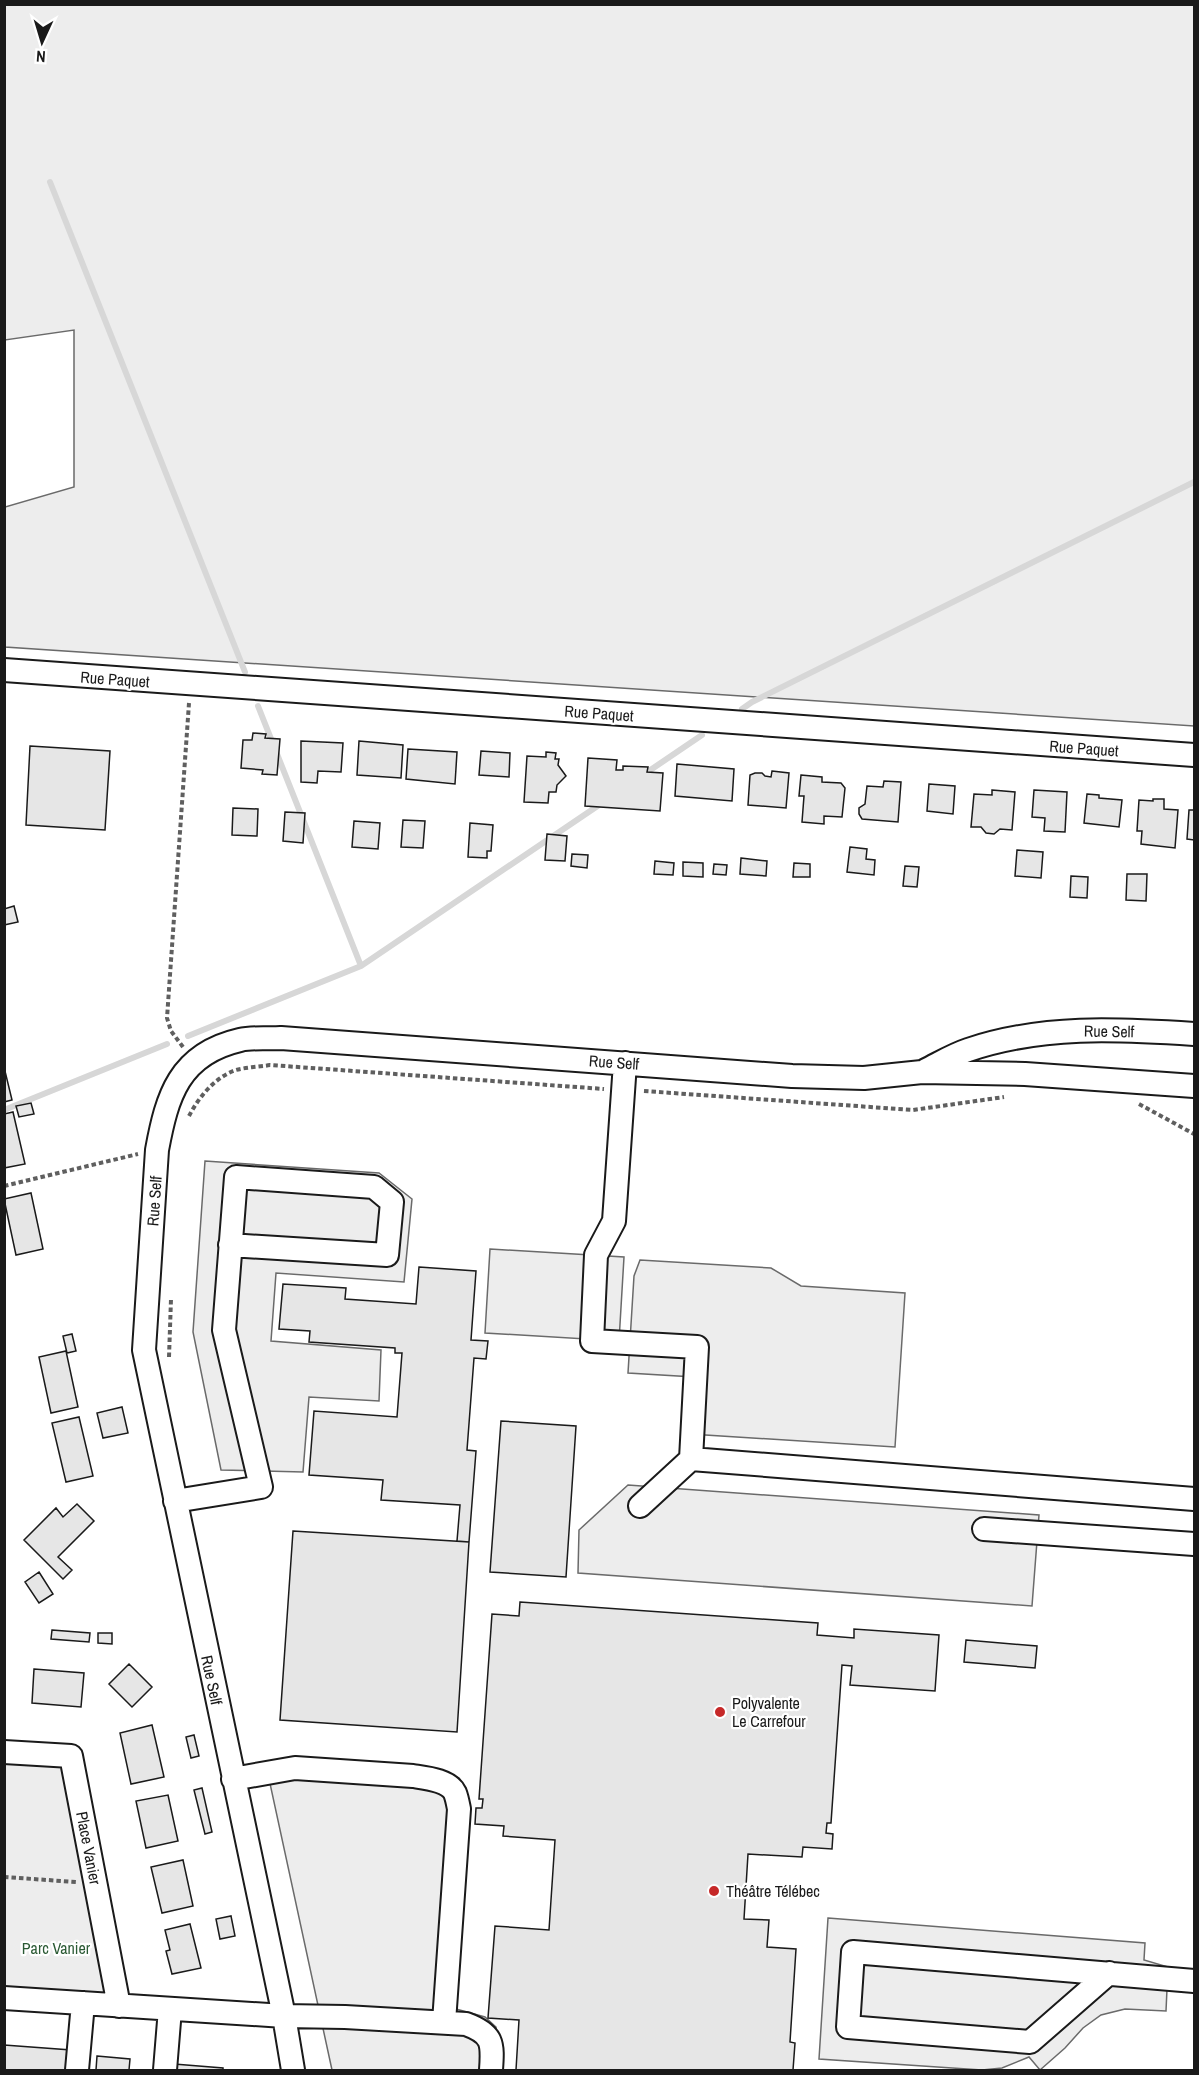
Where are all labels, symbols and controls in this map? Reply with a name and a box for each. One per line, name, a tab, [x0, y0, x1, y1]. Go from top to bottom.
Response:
north arrow	[12, 12, 72, 72]
text: N	[35, 46, 46, 68]
street label: Rue Paquet	[80, 666, 151, 692]
street label: Rue Paquet	[564, 700, 635, 726]
street label: Rue Paquet	[1049, 735, 1120, 761]
street label: Rue Self	[1084, 1020, 1135, 1042]
street label: Rue Self	[588, 1049, 640, 1075]
street label: Rue Self	[141, 1175, 167, 1227]
street label: Rue Self	[196, 1653, 228, 1707]
place label: Polyvalente Le Carrefour	[732, 1692, 806, 1732]
marker: Polyvalente Le Carrefour	[713, 1705, 727, 1719]
street label: Place Vanier	[71, 1809, 107, 1887]
place label: Théâtre Télébec	[726, 1880, 820, 1902]
marker: Théâtre Télébec	[707, 1884, 721, 1898]
park label: Parc Vanier	[22, 1937, 91, 1959]

